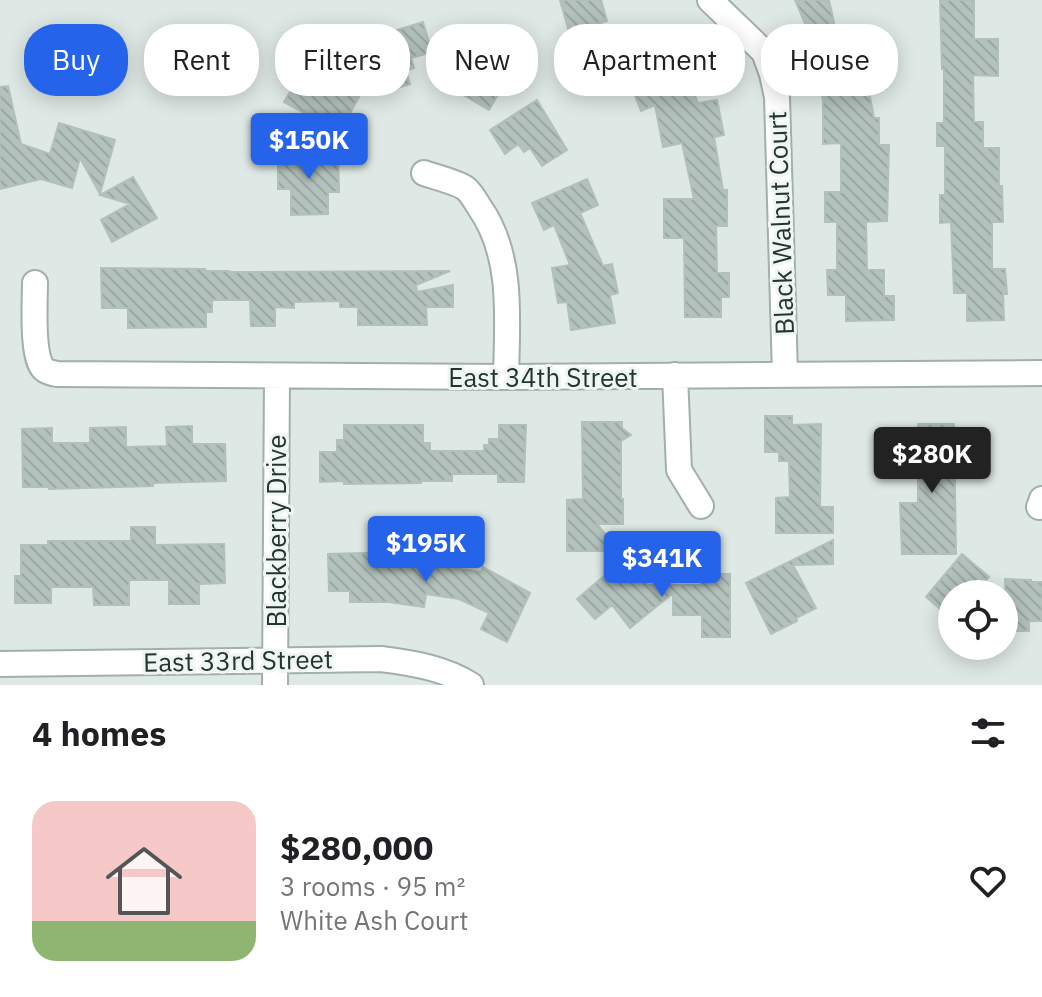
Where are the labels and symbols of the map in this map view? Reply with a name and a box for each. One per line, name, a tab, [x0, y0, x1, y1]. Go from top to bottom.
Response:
street label: Black Walnut Court	[759, 111, 801, 335]
pin: $150K	[253, 113, 365, 181]
street label: East 34th Street	[448, 360, 638, 394]
pin: $280K	[876, 427, 988, 495]
street label: Blackberry Drive	[259, 435, 293, 627]
pin: $195K	[370, 516, 482, 584]
pin: $341K	[606, 531, 718, 599]
street label: East 33rd Street	[143, 641, 333, 679]

